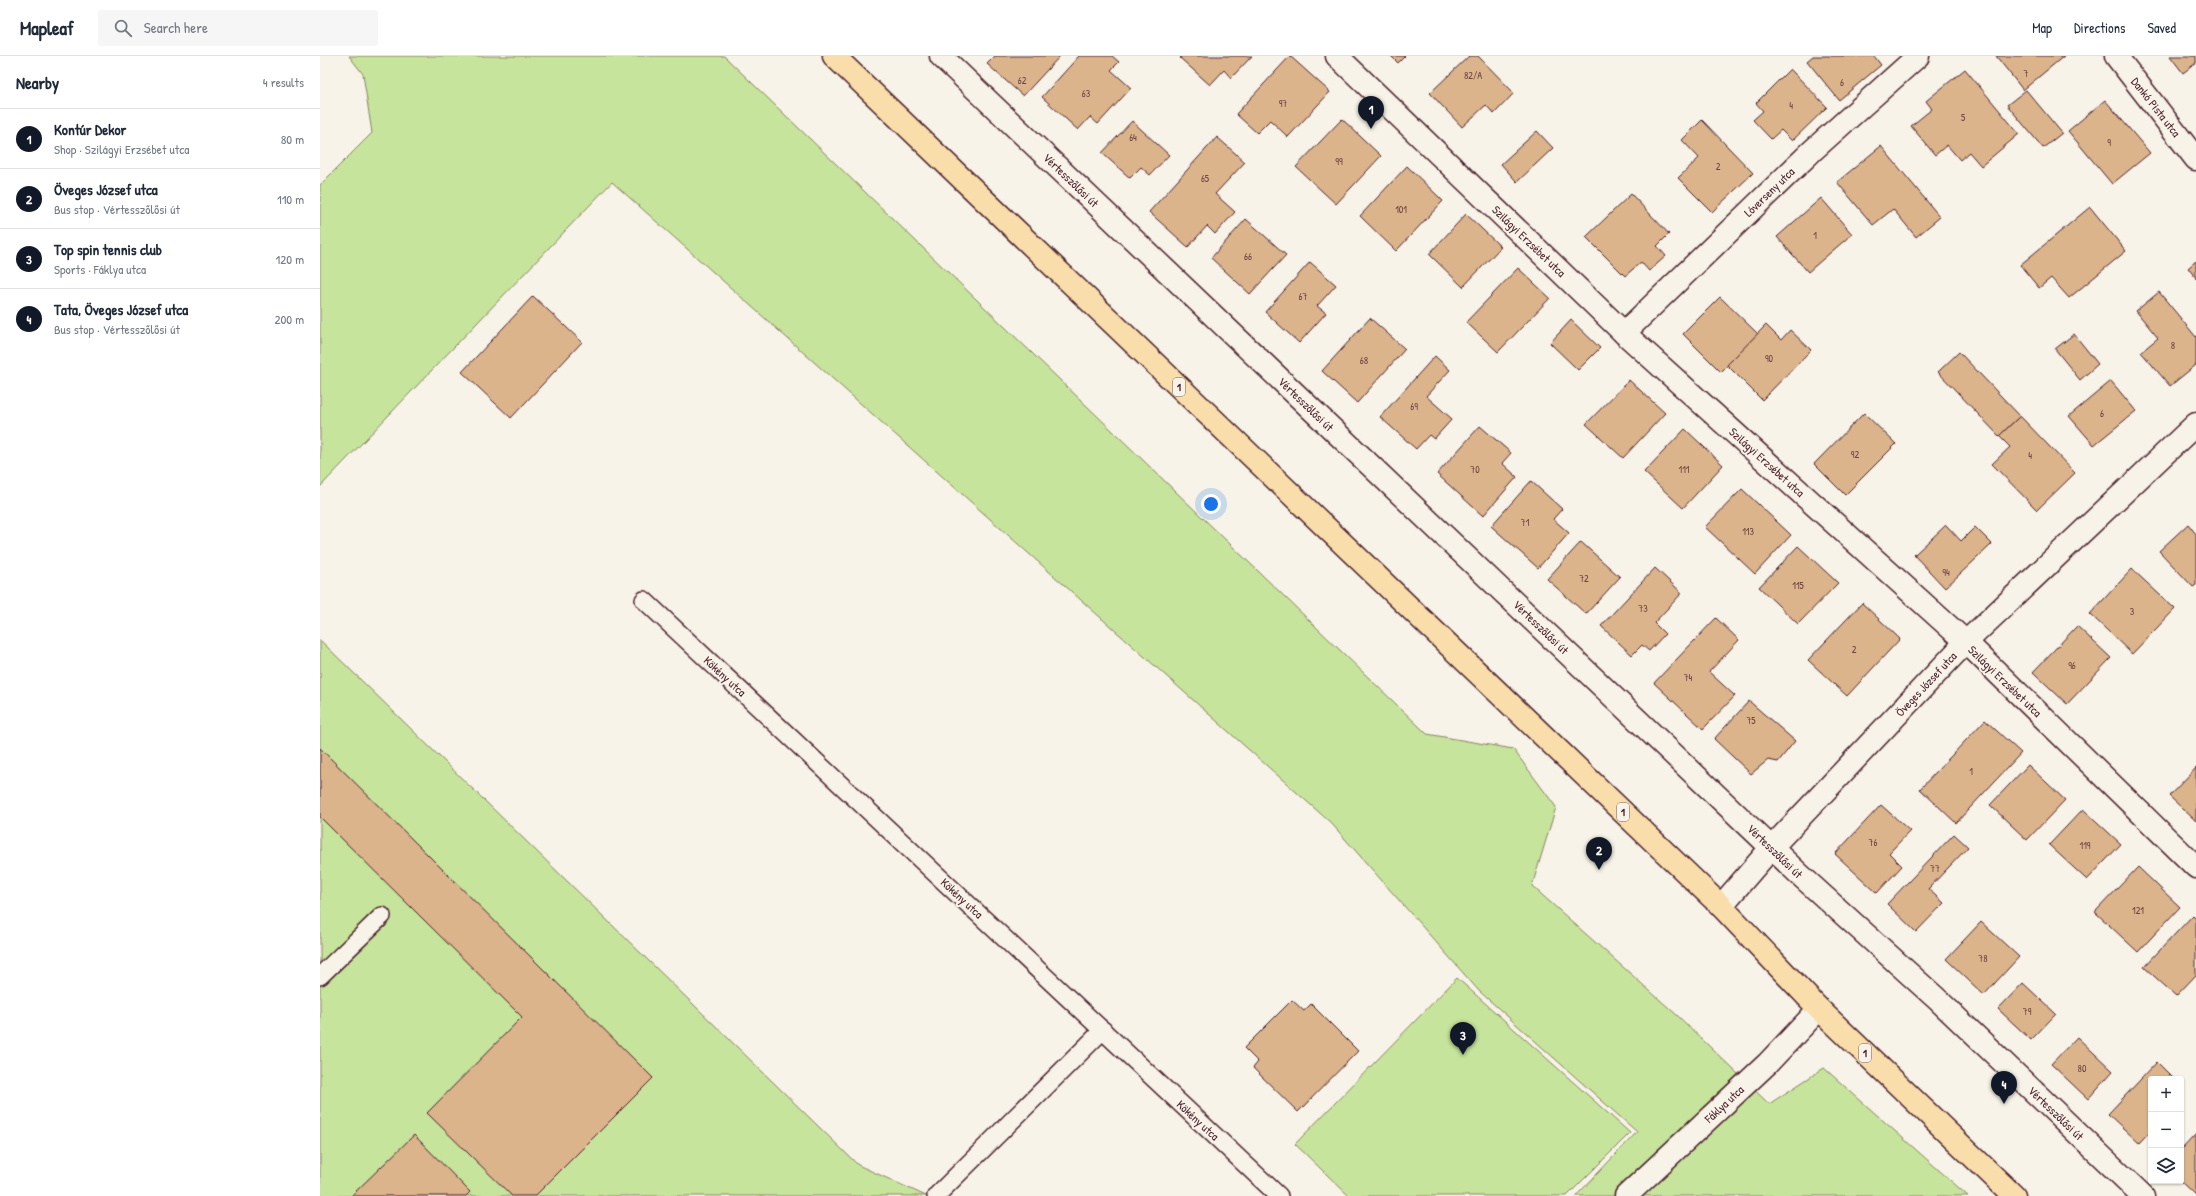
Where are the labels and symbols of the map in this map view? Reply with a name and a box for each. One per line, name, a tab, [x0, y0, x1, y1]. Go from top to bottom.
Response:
house number: 7	[2024, 67, 2029, 80]
house number: 82/A	[1464, 69, 1482, 82]
house number: 62	[1018, 74, 1027, 87]
street label: Dankó Pista utca	[2127, 74, 2185, 141]
house number: 6	[1840, 76, 1844, 89]
house number: 63	[1082, 87, 1091, 100]
pin: 1	[1358, 96, 1384, 129]
house number: 97	[1279, 97, 1287, 110]
house number: 4	[1789, 99, 1793, 112]
house number: 5	[1961, 111, 1966, 124]
house number: 64	[1129, 131, 1137, 144]
house number: 9	[2107, 136, 2111, 149]
street label: Vértesszőlősi út	[1039, 149, 1103, 211]
house number: 99	[1335, 155, 1343, 168]
house number: 2	[1716, 160, 1721, 173]
street label: Lóverseny utca	[1740, 163, 1798, 221]
house number: 65	[1201, 172, 1210, 185]
street label: Szilágyi Erzsébet utca	[1488, 201, 1570, 281]
house number: 101	[1395, 203, 1407, 216]
house number: 1	[1813, 229, 1817, 242]
house number: 66	[1244, 250, 1252, 263]
house number: 67	[1299, 290, 1308, 303]
house number: 8	[2171, 339, 2175, 352]
house number: 90	[1765, 352, 1774, 365]
house number: 68	[1360, 354, 1368, 367]
street label: Vértesszőlősi út	[1274, 373, 1338, 435]
road number: 1	[1173, 378, 1185, 396]
house number: 69	[1410, 400, 1418, 413]
house number: 6	[2100, 407, 2104, 420]
street label: Szilágyi Erzsébet utca	[1725, 423, 1809, 501]
house number: 92	[1851, 448, 1859, 461]
house number: 4	[2028, 449, 2032, 462]
house number: 70	[1470, 463, 1480, 476]
house number: 111	[1679, 463, 1690, 476]
your location	[1201, 494, 1221, 514]
house number: 71	[1521, 516, 1530, 529]
house number: 113	[1742, 525, 1754, 538]
house number: 94	[1942, 566, 1950, 579]
house number: 72	[1579, 572, 1589, 585]
house number: 115	[1792, 579, 1805, 592]
street label: Vértesszőlősi út	[1509, 596, 1573, 658]
house number: 73	[1638, 602, 1648, 615]
house number: 3	[2130, 605, 2135, 618]
street label: Szilágyi Erzsébet utca	[1964, 641, 2046, 721]
house number: 2	[1852, 643, 1857, 656]
street label: Öveges József utca	[1892, 648, 1961, 720]
street label: Kökény utca	[700, 652, 750, 700]
house number: 96	[2068, 659, 2076, 672]
house number: 74	[1684, 671, 1693, 684]
house number: 75	[1746, 714, 1756, 727]
house number: 1	[1969, 765, 1973, 778]
road number: 1	[1617, 803, 1629, 821]
street label: Vértesszőlősi út	[1743, 820, 1807, 882]
house number: 76	[1869, 836, 1877, 849]
pin: 2	[1586, 837, 1612, 870]
house number: 119	[2080, 839, 2091, 852]
house number: 77	[1930, 862, 1940, 875]
street label: Kökény utca	[937, 874, 987, 922]
house number: 121	[2132, 904, 2144, 917]
house number: 78	[1978, 952, 1988, 965]
house number: 79	[2023, 1005, 2032, 1018]
pin: 3	[1450, 1022, 1476, 1055]
road number: 1	[1859, 1044, 1871, 1062]
house number: 80	[2078, 1062, 2087, 1075]
pin: 4	[1991, 1071, 2017, 1104]
street label: Fáklya utca	[1700, 1081, 1748, 1127]
street label: Vértesszőlősi út	[2024, 1082, 2088, 1144]
street label: Kökény utca	[1173, 1096, 1223, 1144]

